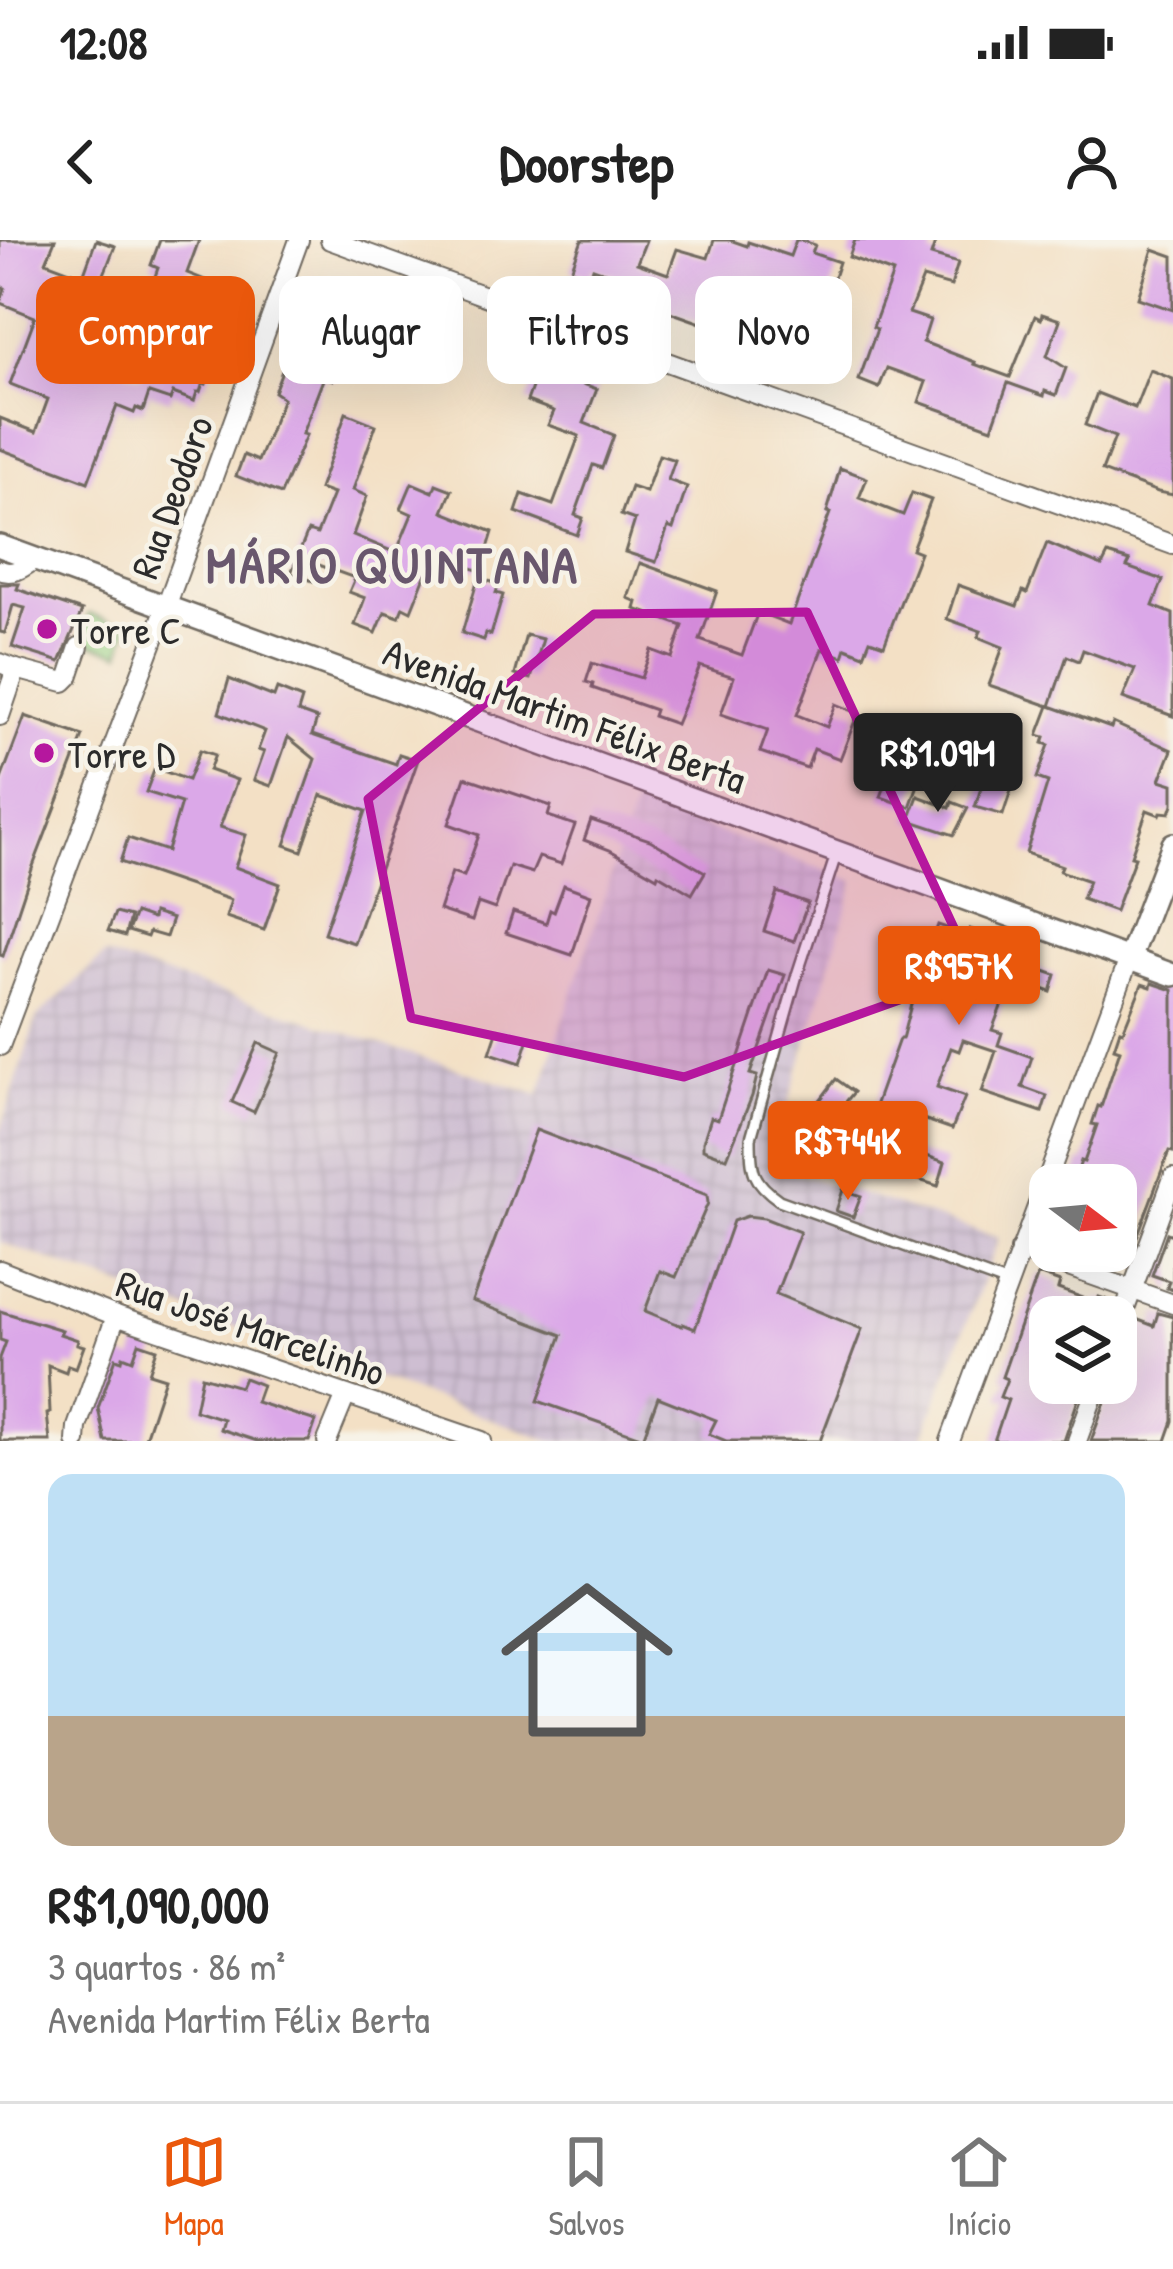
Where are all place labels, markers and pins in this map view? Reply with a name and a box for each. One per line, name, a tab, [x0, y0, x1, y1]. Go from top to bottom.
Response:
place label: Torre C	[71, 603, 181, 656]
marker: Torre C	[34, 616, 60, 642]
pin: R$1.09M	[827, 713, 1049, 815]
place label: Torre D	[68, 727, 175, 780]
marker: Torre D	[31, 740, 57, 766]
pin: R$957K	[861, 926, 1057, 1028]
pin: R$744K	[750, 1101, 946, 1203]

